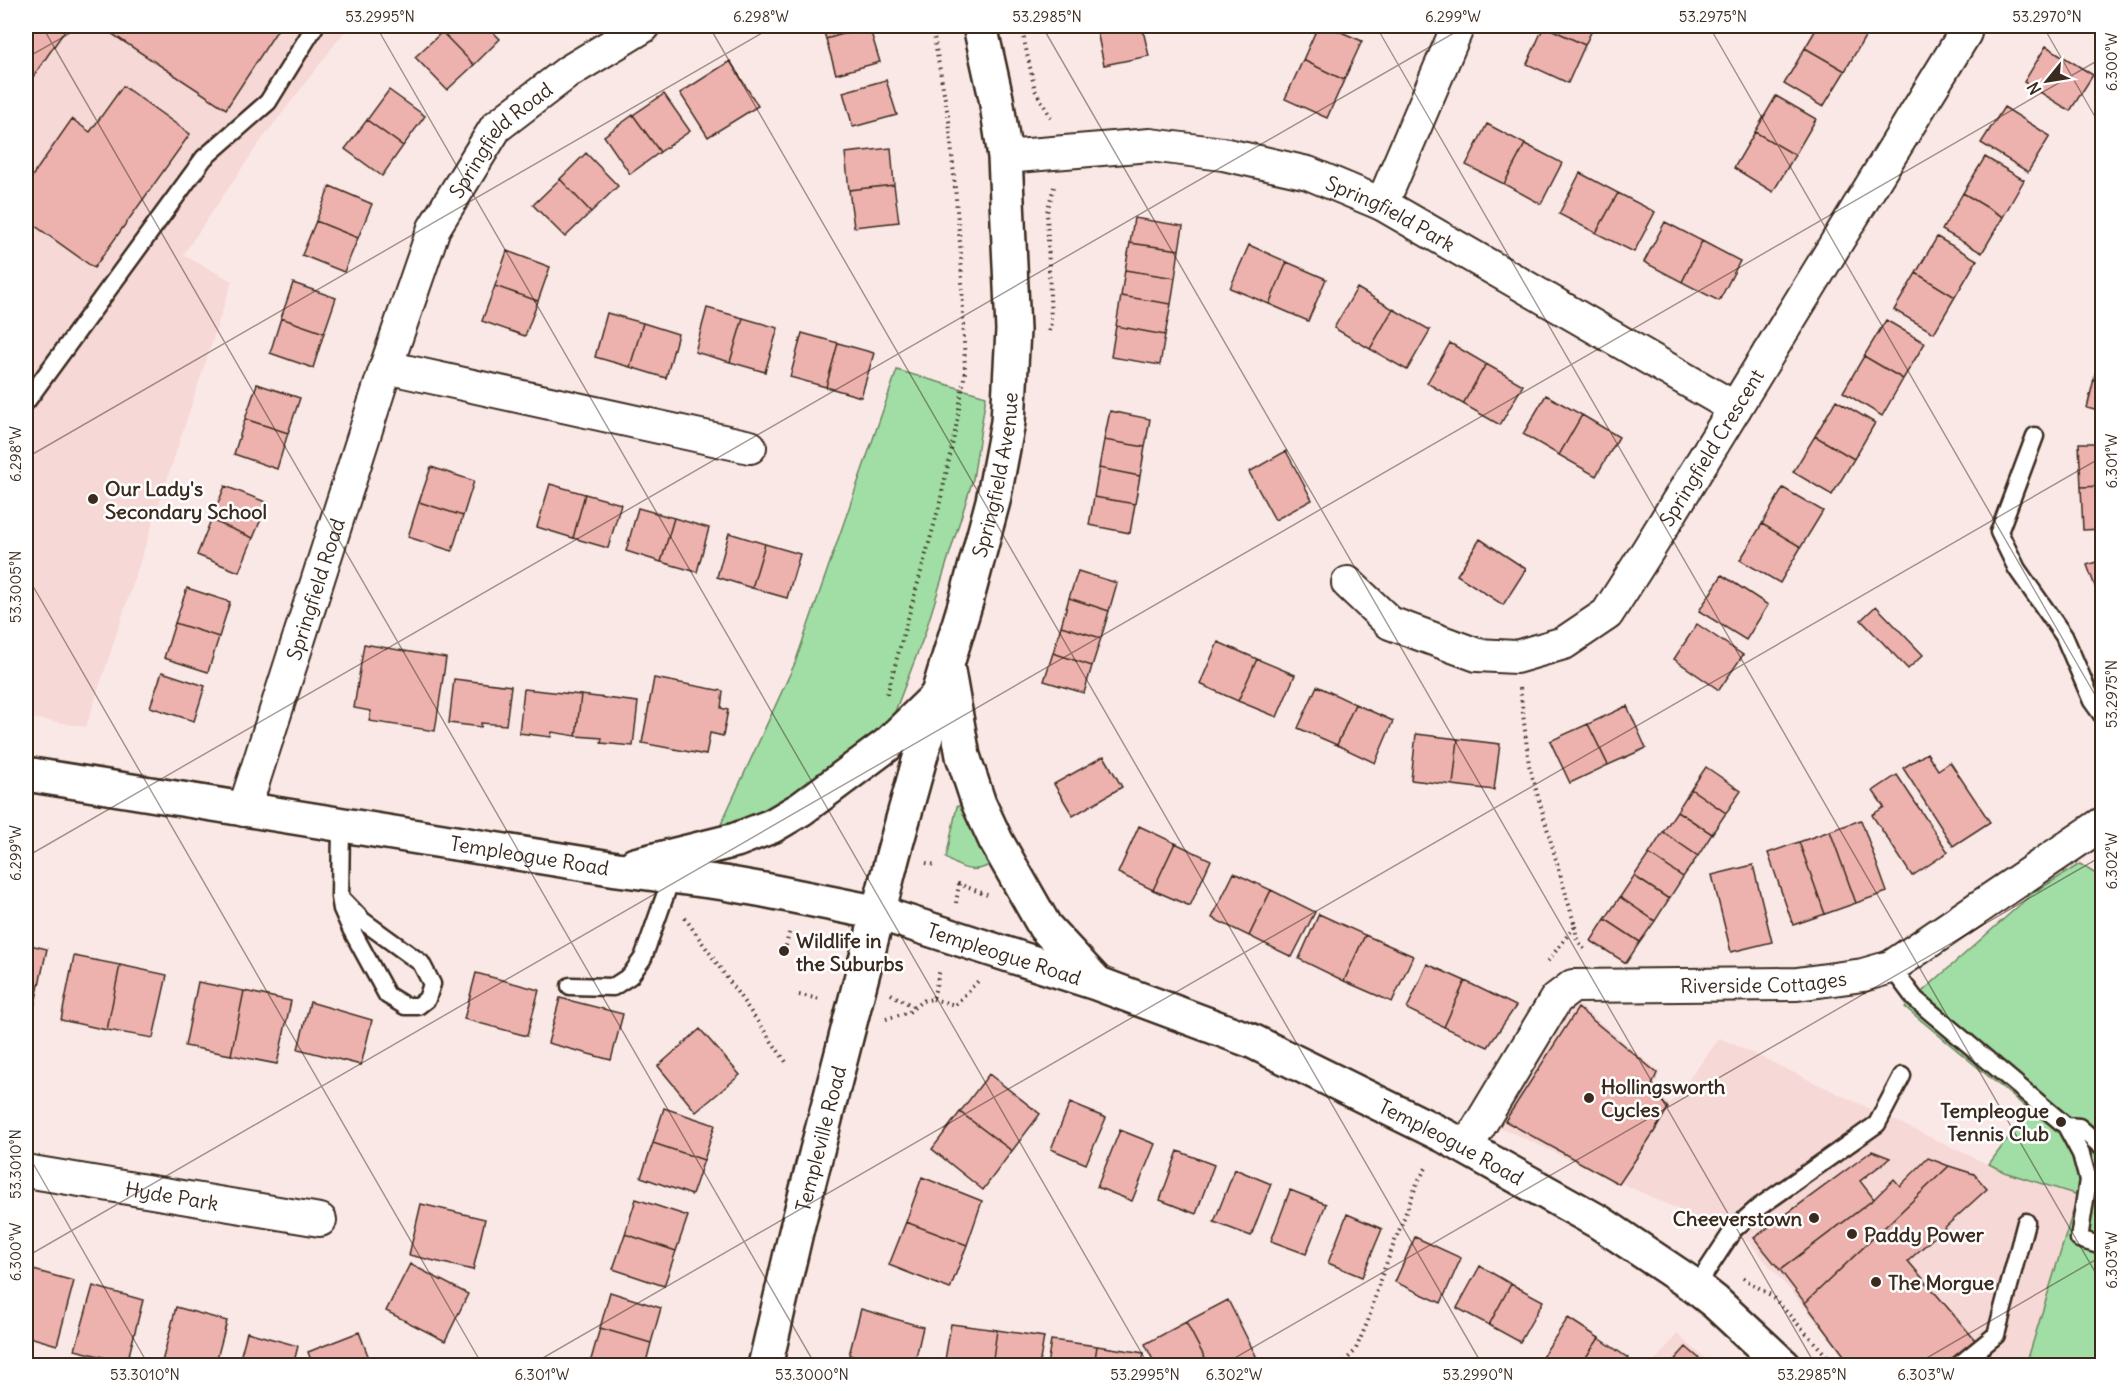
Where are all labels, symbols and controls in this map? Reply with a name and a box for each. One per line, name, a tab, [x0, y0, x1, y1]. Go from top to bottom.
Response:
text: 53.2995°N	[345, 7, 415, 26]
text: 6.298°W	[733, 7, 789, 26]
text: 53.2985°N	[1012, 7, 1082, 26]
text: 6.299°W	[1425, 7, 1481, 26]
text: 53.2975°N	[1679, 7, 1747, 26]
text: 53.2970°N	[2012, 7, 2082, 26]
text: 6.300°W	[2102, 32, 2121, 91]
north arrow	[2017, 51, 2077, 111]
street label: Springfield Road	[443, 76, 557, 202]
text: N	[2023, 79, 2045, 98]
street label: Springfield Park	[1322, 170, 1460, 256]
street label: Springfield Crescent	[1653, 364, 1769, 531]
street label: Springfield Avenue	[966, 392, 1022, 560]
text: 6.298°W	[6, 426, 25, 482]
text: 6.301°W	[2102, 433, 2121, 488]
place label: Our Lady's Secondary School	[105, 476, 267, 524]
marker: Our Lady's Secondary School	[86, 492, 100, 506]
street label: Springfield Road	[280, 515, 349, 663]
text: 53.3005°N	[6, 551, 25, 623]
text: 53.2975°N	[2102, 660, 2121, 728]
text: 6.299°W	[6, 825, 25, 881]
street label: Templeogue Road	[448, 830, 611, 880]
text: 6.302°W	[2102, 832, 2121, 890]
street label: Templeogue Road	[924, 917, 1085, 990]
place label: Wildlife in the Suburbs	[796, 928, 904, 976]
marker: Wildlife in the Suburbs	[777, 944, 791, 958]
street label: Riverside Cottages	[1680, 965, 1848, 998]
street label: Templeville Road	[789, 1063, 851, 1214]
place label: Hollingsworth Cycles	[1601, 1074, 1726, 1122]
marker: Hollingsworth Cycles	[1582, 1091, 1596, 1105]
street label: Templeogue Road	[1375, 1093, 1528, 1190]
place label: Templeogue Tennis Club	[1940, 1098, 2049, 1146]
marker: Templeogue Tennis Club	[2054, 1115, 2068, 1129]
text: 53.3010°N	[6, 1129, 25, 1199]
street label: Hyde Park	[123, 1175, 221, 1215]
place label: Cheeverstown	[1673, 1206, 1802, 1231]
marker: Cheeverstown	[1807, 1211, 1821, 1225]
text: 6.300°W	[6, 1222, 25, 1281]
place label: Paddy Power	[1864, 1222, 1985, 1247]
marker: Paddy Power	[1845, 1227, 1859, 1241]
text: 6.303°W	[2102, 1231, 2121, 1289]
place label: The Morgue	[1888, 1270, 1995, 1295]
marker: The Morgue	[1869, 1275, 1883, 1289]
text: 53.3010°N	[110, 1365, 180, 1384]
text: 6.301°W	[515, 1365, 570, 1384]
text: 53.3000°N	[775, 1365, 849, 1384]
text: 53.2995°N	[1110, 1365, 1180, 1384]
text: 6.302°W	[1205, 1365, 1263, 1384]
text: 53.2990°N	[1443, 1365, 1513, 1384]
text: 53.2985°N	[1777, 1365, 1847, 1384]
text: 6.303°W	[1897, 1365, 1955, 1384]

